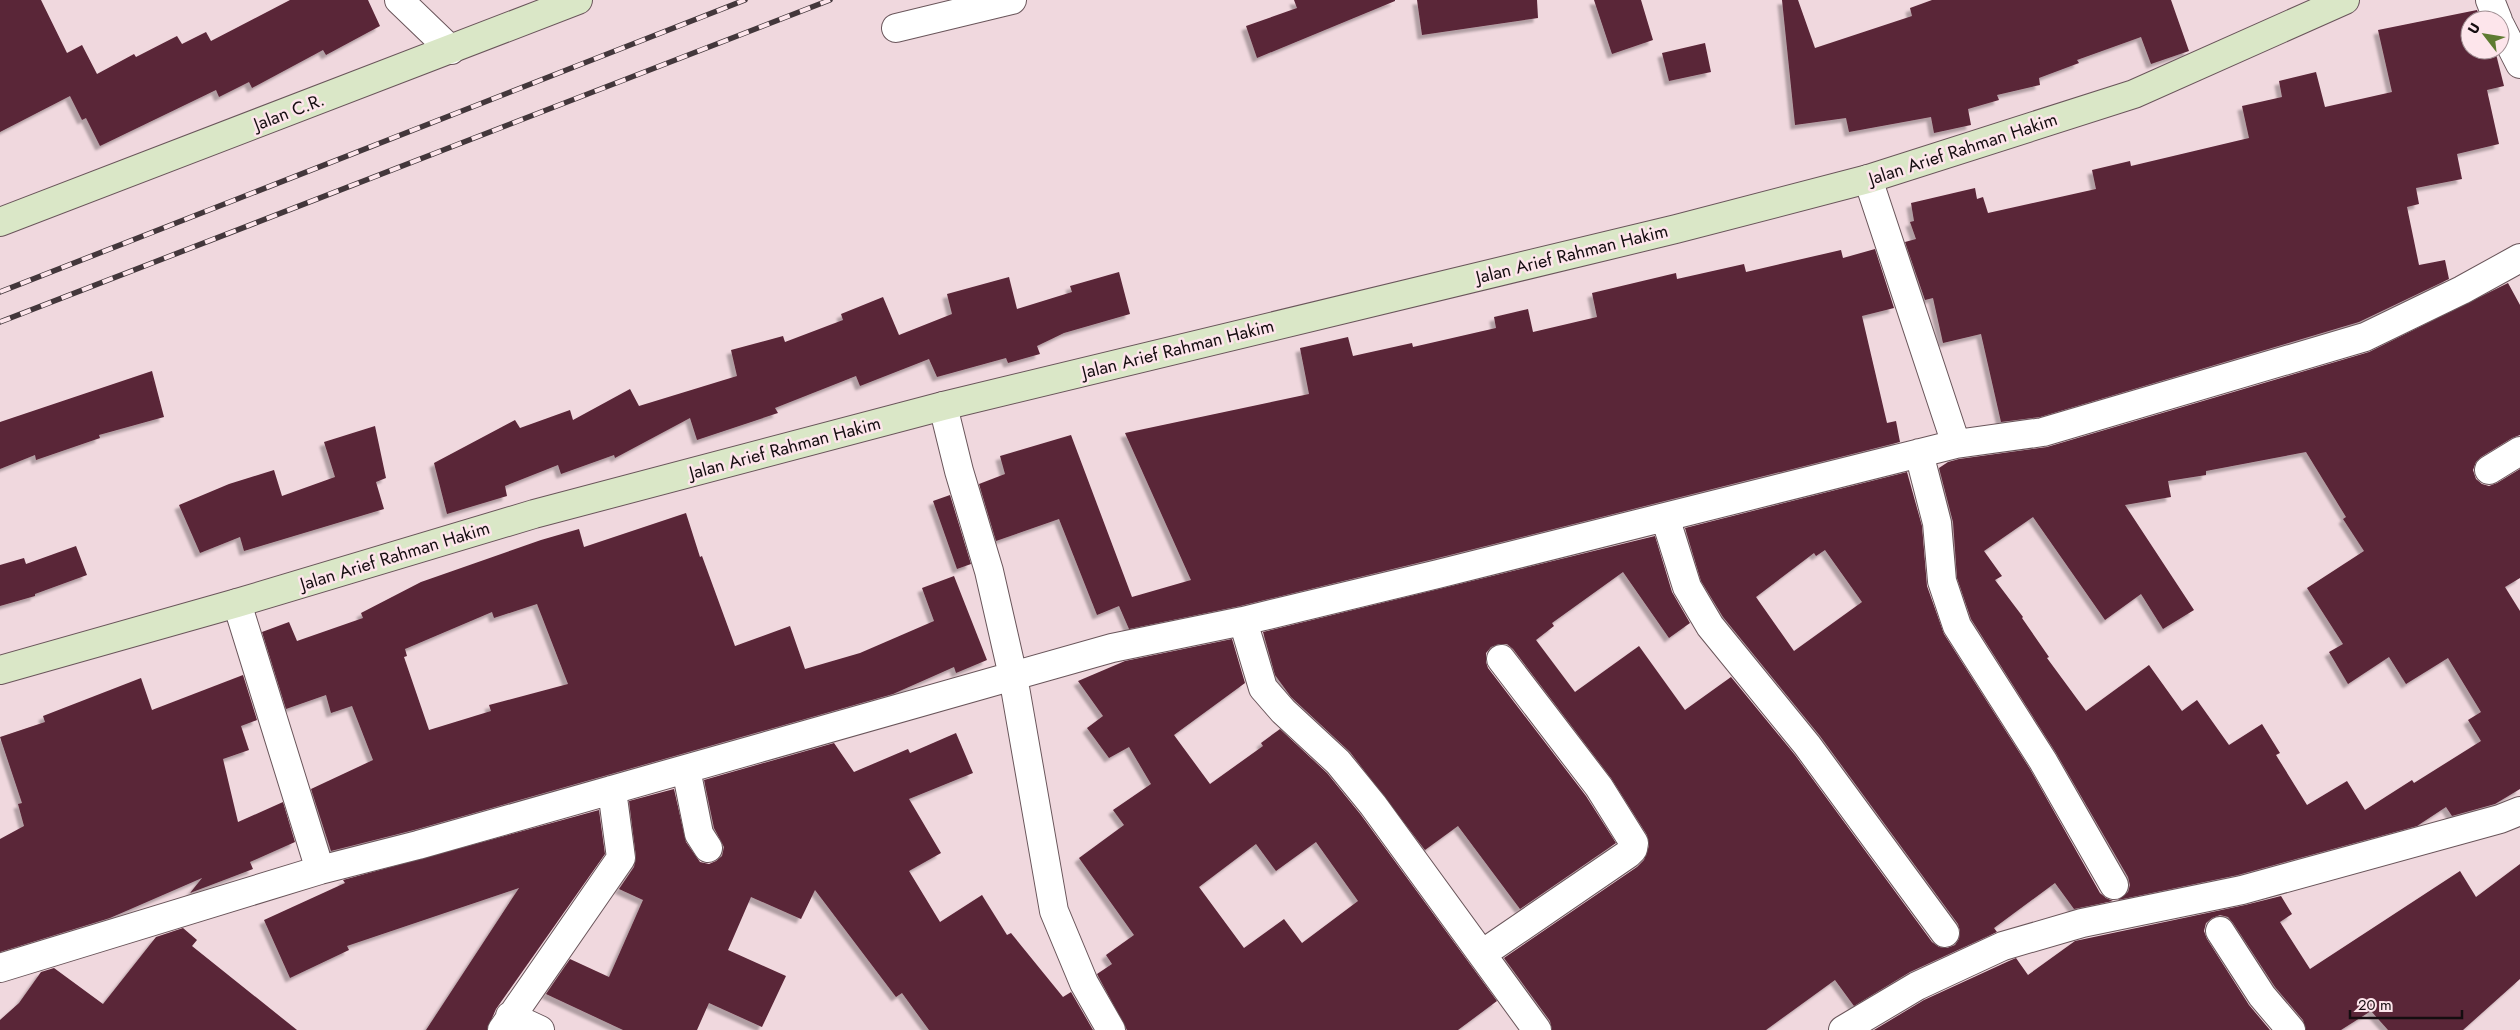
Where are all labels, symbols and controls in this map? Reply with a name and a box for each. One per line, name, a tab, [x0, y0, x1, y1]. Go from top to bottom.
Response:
north arrow	[2460, 10, 2510, 60]
text: U	[2463, 19, 2485, 38]
street label: Jalan C.R.	[248, 87, 328, 138]
street label: Jalan Arief Rahman Hakim	[1863, 106, 2061, 192]
street label: Jalan Arief Rahman Hakim	[1471, 218, 1671, 291]
street label: Jalan Arief Rahman Hakim	[1077, 313, 1277, 386]
street label: Jalan Arief Rahman Hakim	[685, 410, 884, 487]
street label: Jalan Arief Rahman Hakim	[295, 515, 493, 598]
scale bar	[2350, 988, 2462, 1020]
text: 20 m	[2358, 994, 2392, 1016]

